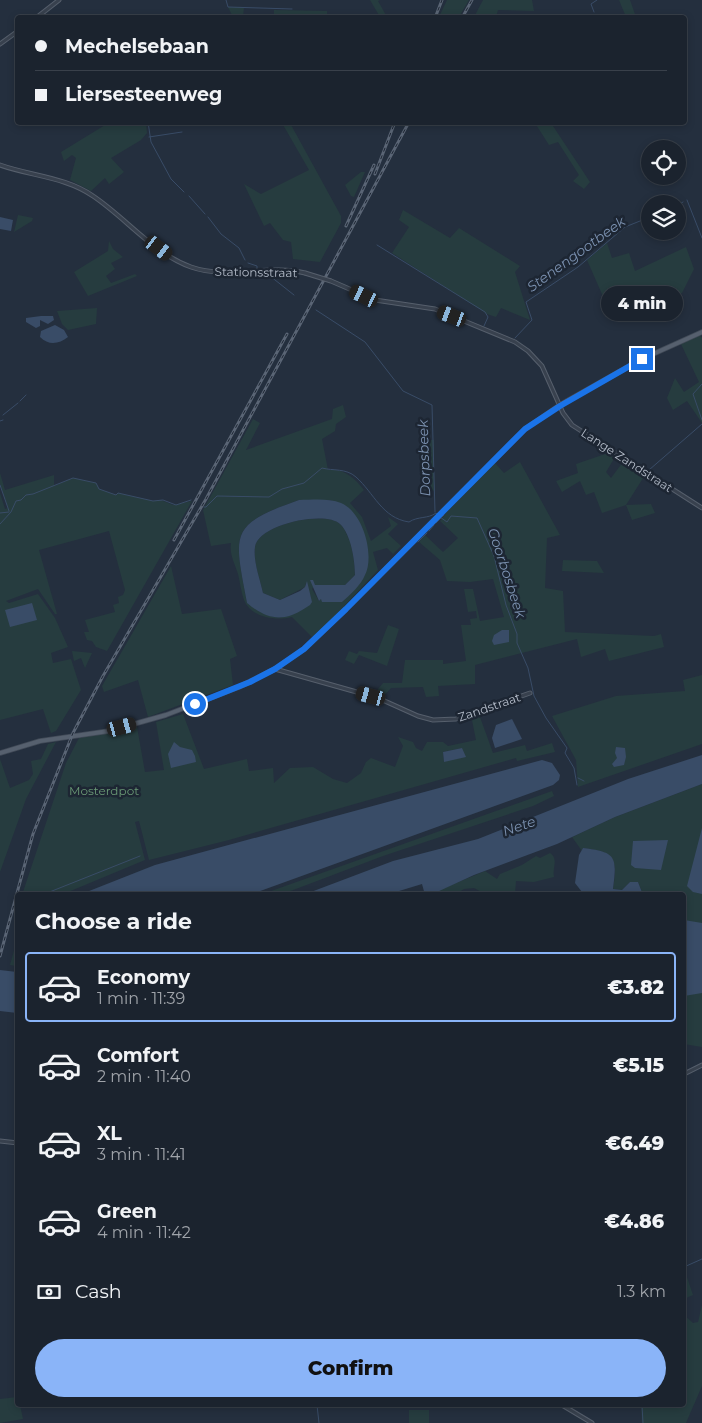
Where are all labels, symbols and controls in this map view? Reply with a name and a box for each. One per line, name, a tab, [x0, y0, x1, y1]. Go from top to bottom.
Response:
text: Mechelsebaan	[65, 35, 209, 58]
text: Liersesteenweg	[65, 83, 222, 106]
map controls	[641, 140, 686, 240]
button: locate	[641, 140, 686, 185]
button: layers	[641, 195, 686, 240]
water label: Stenengootbeek	[523, 212, 629, 296]
car	[142, 233, 175, 263]
street label: Stationsstraat	[214, 264, 298, 280]
car	[347, 283, 380, 309]
callout: 4 min	[601, 286, 683, 322]
text: 4 min	[618, 294, 666, 313]
car	[435, 304, 468, 328]
route end	[631, 348, 653, 370]
water label: Dorpsbeek	[414, 419, 434, 497]
street label: Lange Zandstraat	[578, 425, 676, 495]
water label: Goorbosbeek	[484, 526, 530, 621]
car	[354, 685, 387, 707]
street label: Zandstraat	[456, 689, 522, 725]
route start	[184, 693, 206, 715]
car	[105, 716, 138, 738]
park label: Mosterdpot	[69, 783, 139, 798]
water label: Nete	[500, 812, 538, 840]
text: Choose a ride	[35, 908, 192, 935]
icon: car	[37, 965, 82, 1010]
text: Economy	[97, 966, 190, 989]
text: €3.82	[607, 976, 664, 999]
text: 1 min · 11:39	[97, 989, 185, 1008]
icon: car	[37, 1043, 82, 1088]
text: Comfort	[97, 1044, 179, 1067]
text: €5.15	[613, 1054, 664, 1077]
text: 2 min · 11:40	[97, 1067, 191, 1086]
icon: car	[37, 1121, 82, 1166]
text: XL	[97, 1122, 122, 1145]
text: €6.49	[605, 1132, 664, 1155]
text: 3 min · 11:41	[97, 1145, 186, 1164]
icon: car	[37, 1199, 82, 1244]
text: Green	[97, 1200, 157, 1223]
text: €4.86	[604, 1210, 664, 1233]
text: 4 min · 11:42	[97, 1223, 191, 1242]
icon: cash	[35, 1278, 63, 1306]
text: Cash	[75, 1280, 122, 1303]
text: 1.3 km	[617, 1282, 666, 1301]
button: Confirm	[35, 1339, 666, 1397]

